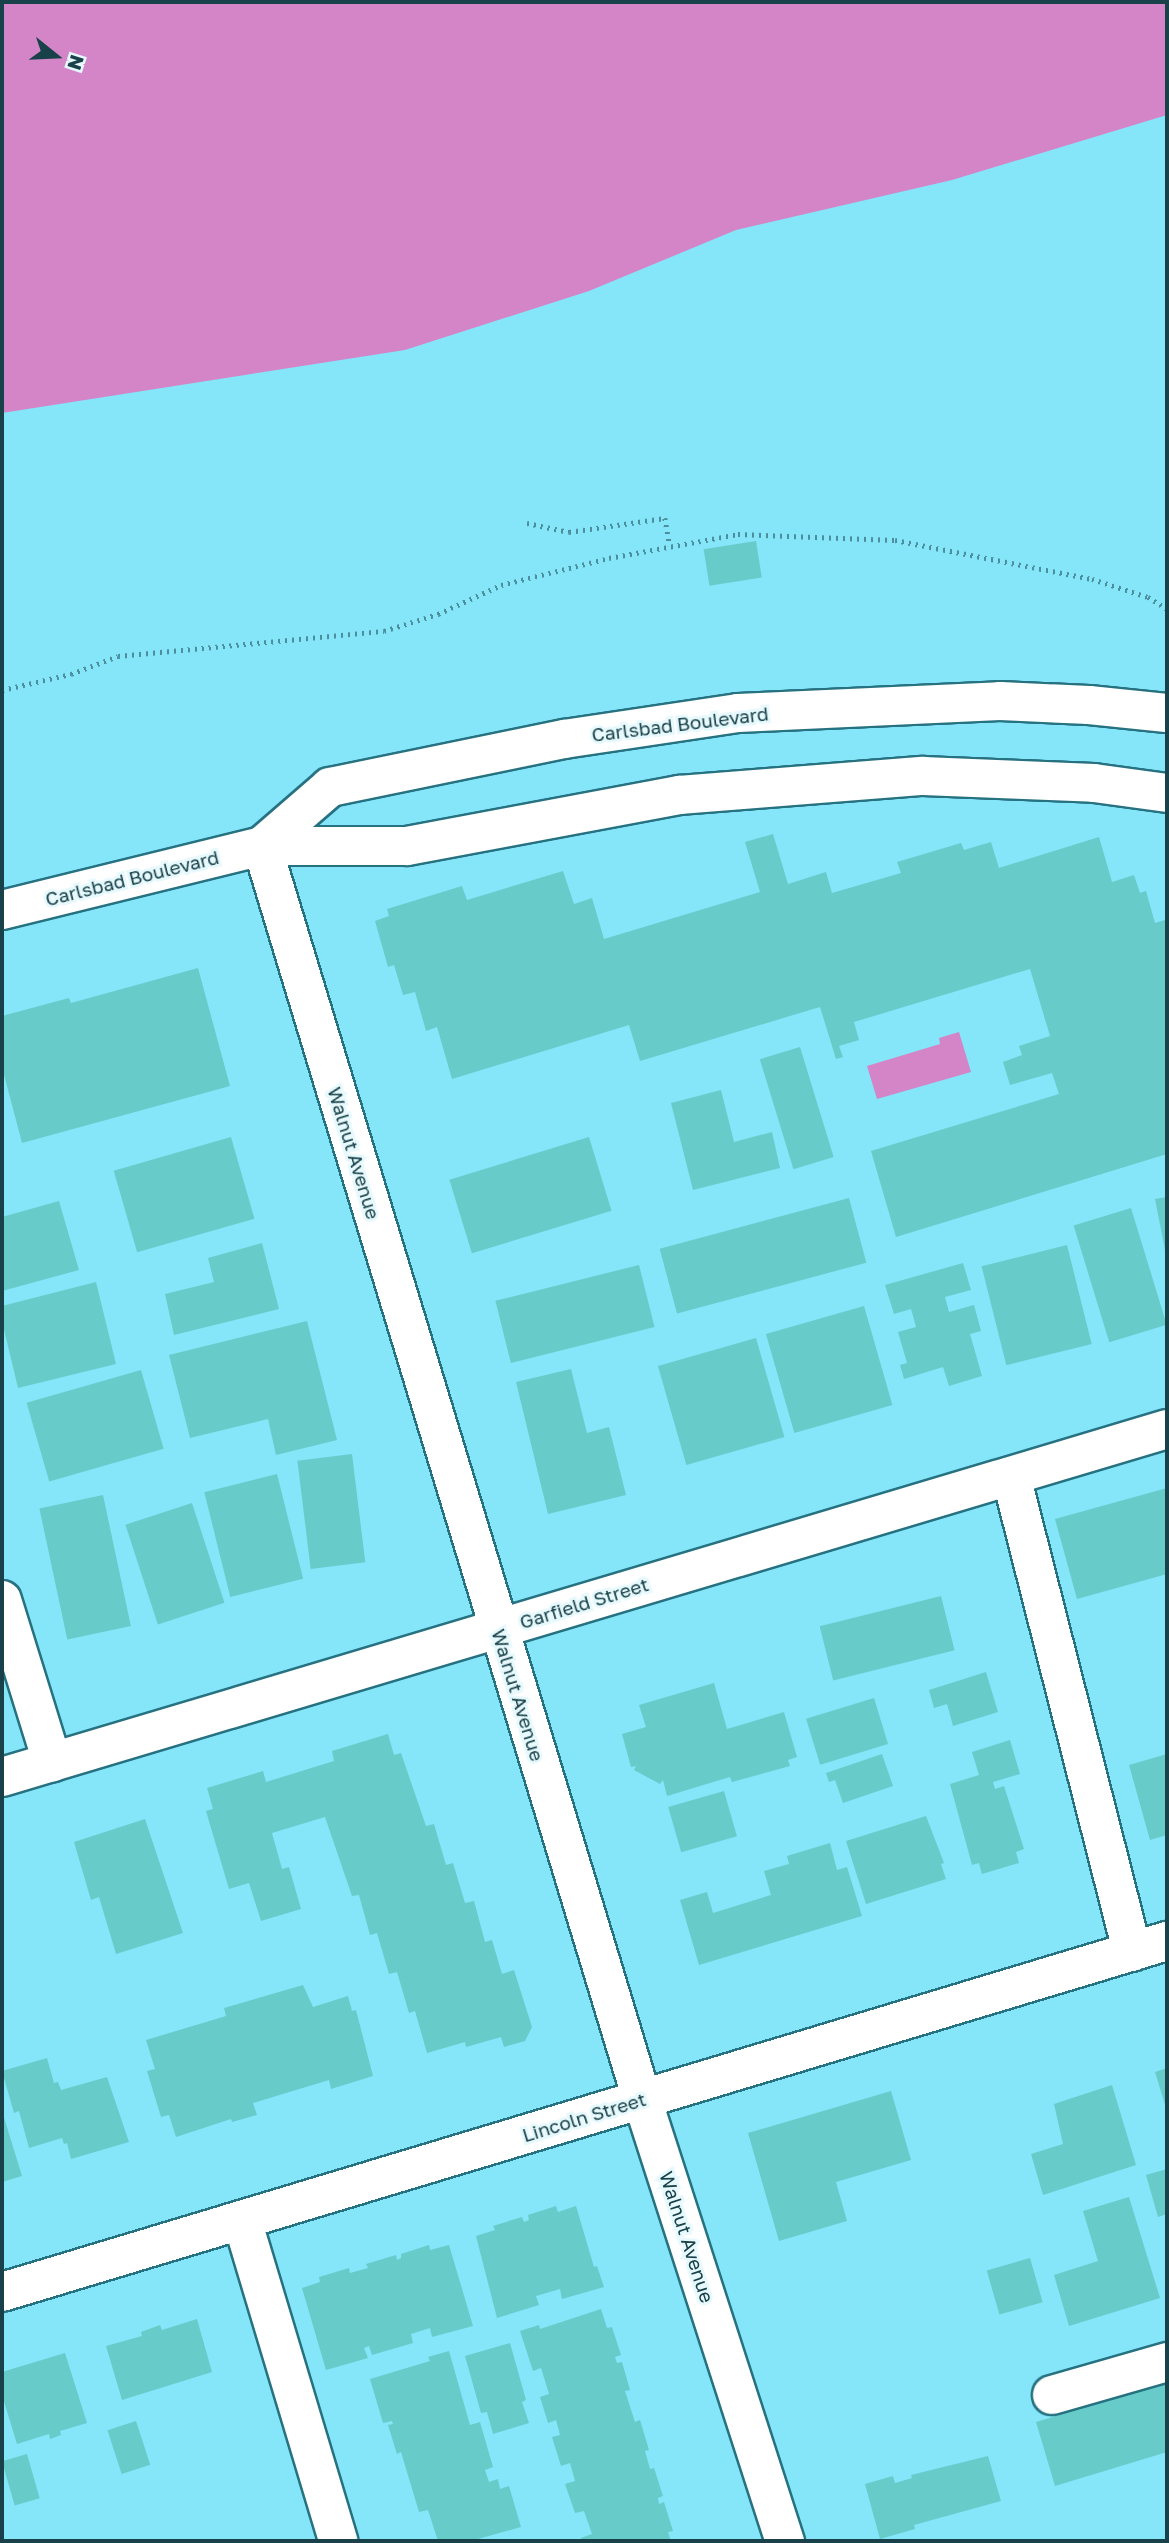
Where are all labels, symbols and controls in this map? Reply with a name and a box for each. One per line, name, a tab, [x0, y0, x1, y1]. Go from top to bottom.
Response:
north arrow	[21, 21, 91, 91]
text: N	[63, 52, 90, 73]
street label: Carlsbad Boulevard	[590, 702, 770, 746]
street label: Carlsbad Boulevard	[43, 845, 221, 911]
street label: Walnut Avenue	[323, 1084, 385, 1222]
street label: Garfield Street	[517, 1573, 651, 1633]
street label: Walnut Avenue	[487, 1626, 549, 1764]
street label: Lincoln Street	[519, 2087, 649, 2147]
street label: Walnut Avenue	[655, 2168, 719, 2306]

